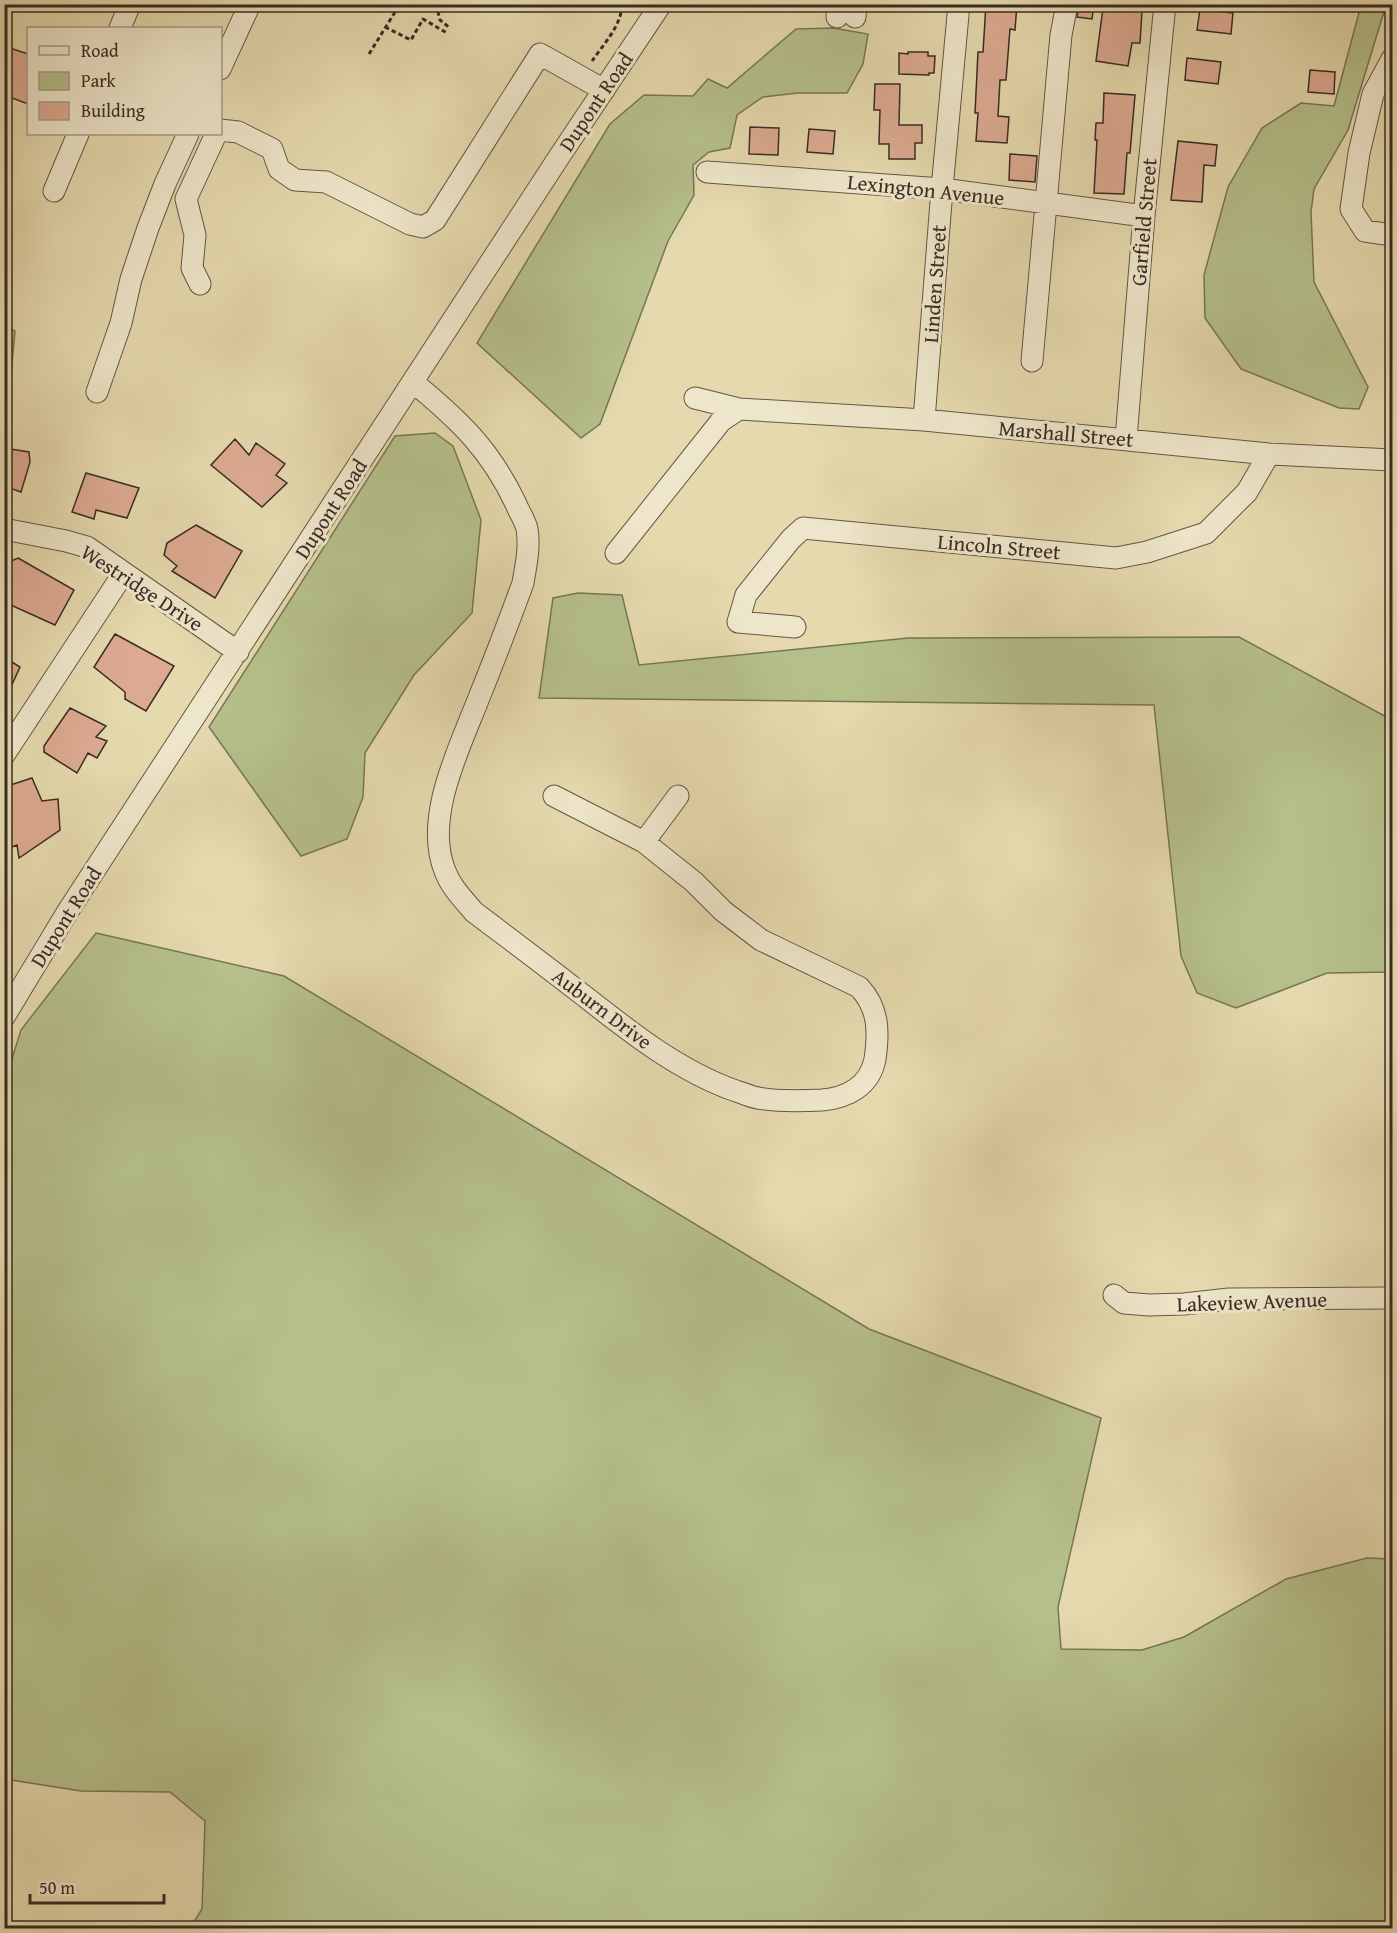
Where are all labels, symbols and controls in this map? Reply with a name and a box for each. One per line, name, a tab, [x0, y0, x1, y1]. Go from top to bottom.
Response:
legend	[27, 27, 222, 135]
text: Road	[81, 37, 119, 64]
street label: Dupont Road	[551, 45, 641, 158]
text: Park	[81, 67, 117, 94]
text: Building	[81, 97, 145, 124]
street label: Garfield Street	[1122, 156, 1165, 287]
street label: Lexington Avenue	[846, 166, 1006, 213]
street label: Linden Street	[915, 223, 954, 344]
street label: Marshall Street	[997, 412, 1135, 455]
street label: Dupont Road	[287, 452, 375, 565]
street label: Lincoln Street	[936, 526, 1062, 567]
street label: Westridge Drive	[75, 536, 210, 639]
street label: Dupont Road	[22, 860, 109, 973]
street label: Auburn Drive	[546, 961, 659, 1057]
street label: Lakeview Avenue	[1176, 1283, 1328, 1320]
scale bar	[30, 1867, 164, 1905]
text: 50 m	[39, 1874, 75, 1901]

